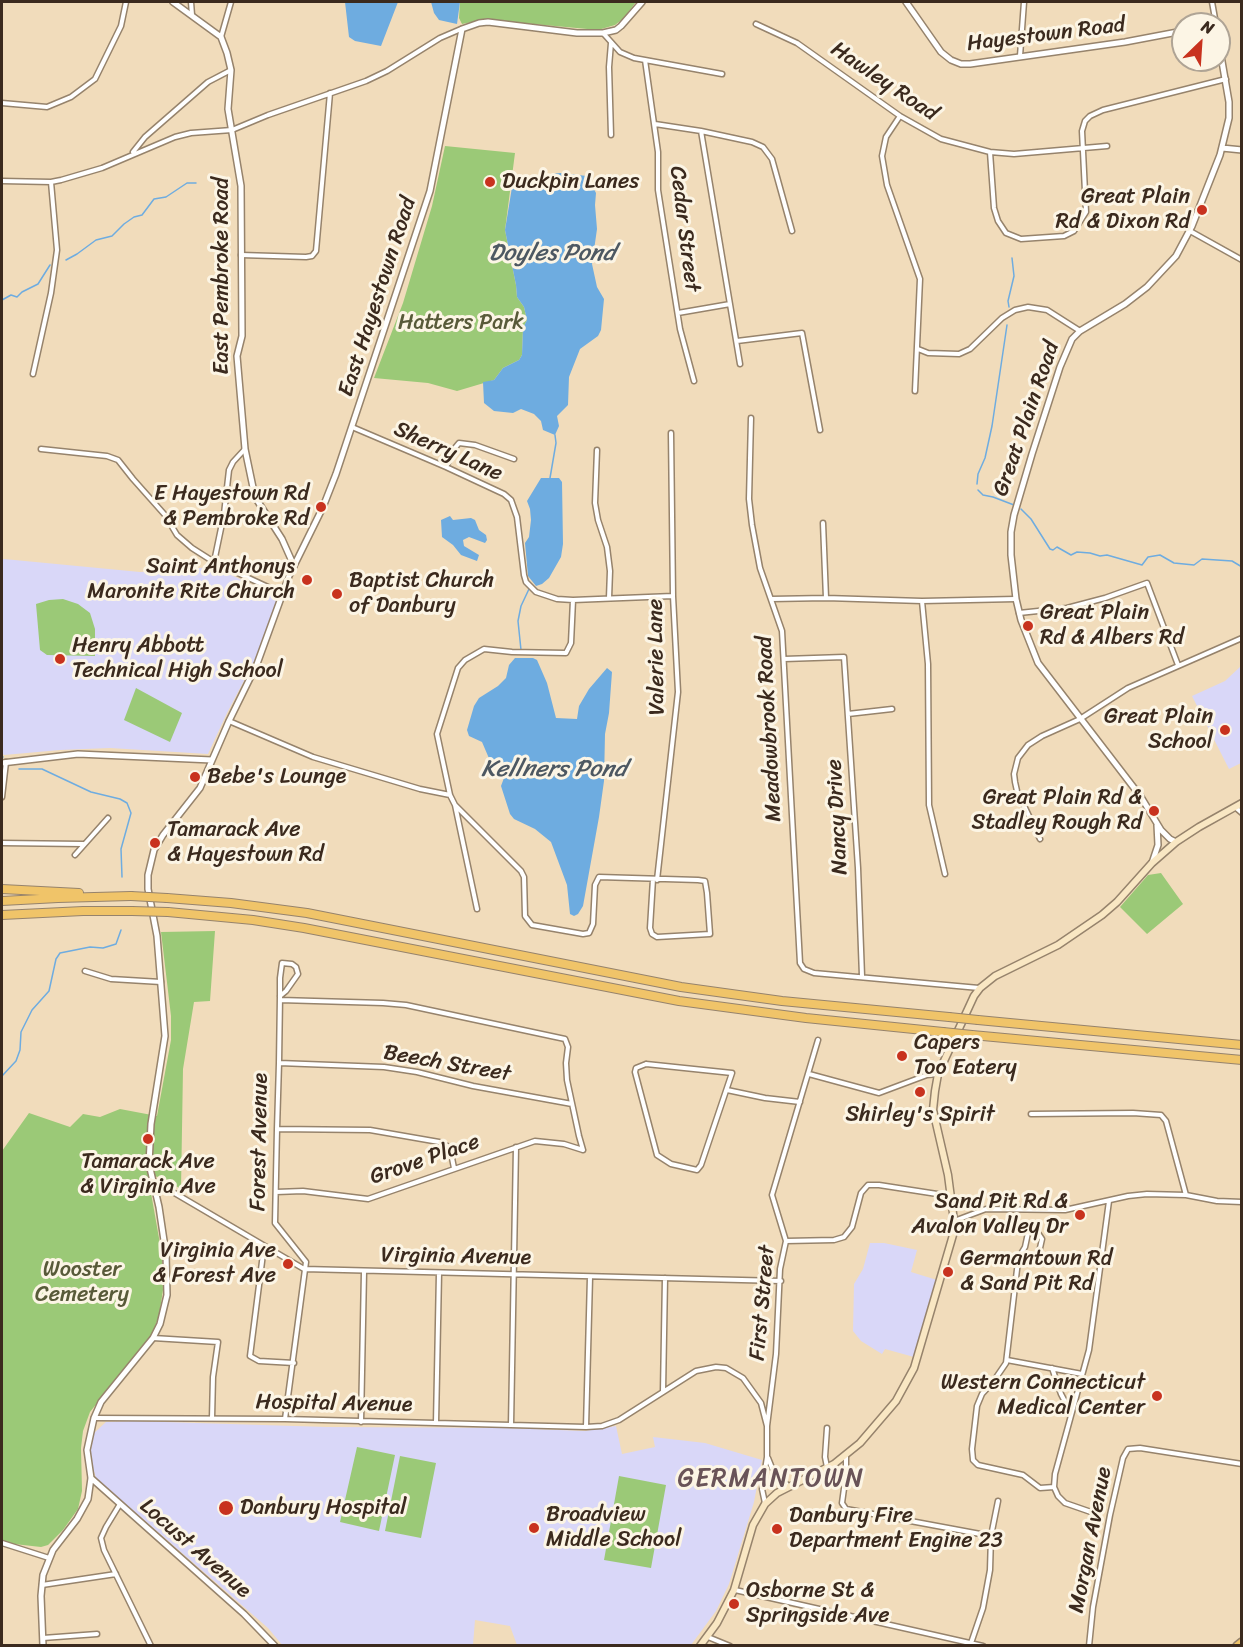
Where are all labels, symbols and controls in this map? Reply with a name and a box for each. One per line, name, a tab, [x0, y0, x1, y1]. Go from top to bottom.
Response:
street label: Hayestown Road	[965, 12, 1127, 58]
north arrow	[1171, 12, 1231, 72]
text: N	[1197, 12, 1219, 43]
street label: Hawley Road	[825, 37, 943, 127]
street label: Cedar Street	[663, 165, 705, 293]
place label: Duckpin Lanes	[502, 169, 639, 195]
marker: Duckpin Lanes	[483, 175, 497, 189]
street label: East Pembroke Road	[209, 177, 235, 375]
place label: Great Plain Rd & Dixon Rd	[1055, 184, 1190, 236]
street label: East Hayestown Road	[333, 194, 423, 400]
marker: Great Plain Rd & Dixon Rd	[1195, 203, 1209, 217]
water label: Doyles Pond	[489, 240, 615, 268]
park label: Hatters Park	[398, 310, 524, 336]
street label: Great Plain Road	[988, 338, 1066, 500]
street label: Sherry Lane	[390, 416, 506, 488]
place label: E Hayestown Rd & Pembroke Rd	[154, 481, 309, 532]
marker: E Hayestown Rd & Pembroke Rd	[314, 500, 328, 514]
place label: Saint Anthonys Maronite Rite Church	[87, 554, 295, 606]
place label: Baptist Church of Danbury	[349, 568, 494, 620]
marker: Saint Anthonys Maronite Rite Church	[300, 573, 314, 587]
marker: Baptist Church of Danbury	[330, 587, 344, 601]
street label: Valerie Lane	[643, 598, 671, 716]
place label: Great Plain Rd & Albers Rd	[1040, 600, 1184, 652]
marker: Great Plain Rd & Albers Rd	[1021, 619, 1035, 633]
place label: Henry Abbott Technical High School	[72, 633, 283, 684]
street label: Meadowbrook Road	[752, 636, 788, 822]
marker: Henry Abbott Technical High School	[53, 652, 67, 666]
place label: Great Plain School	[1104, 704, 1213, 756]
marker: Great Plain School	[1218, 723, 1232, 737]
water label: Kellners Pond	[481, 756, 627, 784]
street label: Nancy Drive	[822, 758, 854, 876]
place label: Bebe's Lounge	[207, 764, 346, 790]
marker: Bebe's Lounge	[188, 770, 202, 784]
place label: Great Plain Rd & Stadley Rough Rd	[972, 785, 1142, 836]
marker: Great Plain Rd & Stadley Rough Rd	[1147, 804, 1161, 818]
place label: Tamarack Ave & Hayestown Rd	[167, 817, 324, 868]
marker: Tamarack Ave & Hayestown Rd	[148, 836, 162, 850]
place label: Capers Too Eatery	[914, 1030, 1017, 1082]
street label: Beech Street	[381, 1040, 513, 1088]
marker: Capers Too Eatery	[895, 1049, 909, 1063]
street label: Forest Avenue	[246, 1073, 274, 1211]
marker: Shirley's Spirit	[913, 1085, 927, 1099]
place label: Shirley's Spirit	[846, 1102, 994, 1128]
street label: Grove Place	[367, 1129, 483, 1191]
marker: Tamarack Ave & Virginia Ave	[141, 1132, 155, 1146]
place label: Tamarack Ave & Virginia Ave	[80, 1149, 216, 1200]
place label: Sand Pit Rd & Avalon Valley Dr	[912, 1189, 1068, 1240]
marker: Sand Pit Rd & Avalon Valley Dr	[1073, 1208, 1087, 1222]
place label: Virginia Ave & Forest Ave	[152, 1238, 276, 1290]
street label: Virginia Avenue	[381, 1242, 531, 1272]
street label: First Street	[745, 1244, 781, 1362]
place label: Germantown Rd & Sand Pit Rd	[960, 1246, 1112, 1298]
park label: Wooster Cemetery	[35, 1257, 129, 1308]
marker: Virginia Ave & Forest Ave	[281, 1257, 295, 1271]
marker: Germantown Rd & Sand Pit Rd	[941, 1265, 955, 1279]
place label: Western Connecticut Medical Center	[941, 1370, 1145, 1422]
street label: Hospital Avenue	[255, 1389, 413, 1419]
marker: Western Connecticut Medical Center	[1150, 1389, 1164, 1403]
district label: GERMANTOWN	[678, 1463, 864, 1495]
street label: Morgan Avenue	[1064, 1465, 1118, 1615]
street label: Locust Avenue	[134, 1493, 256, 1605]
place label: Danbury Hospital	[240, 1495, 406, 1521]
marker: Danbury Hospital	[217, 1499, 235, 1517]
place label: Broadview Middle School	[546, 1502, 681, 1554]
place label: Danbury Fire Department Engine 23	[789, 1503, 1003, 1554]
marker: Broadview Middle School	[527, 1521, 541, 1535]
marker: Danbury Fire Department Engine 23	[770, 1522, 784, 1536]
place label: Osborne St & Springside Ave	[746, 1578, 890, 1630]
marker: Osborne St & Springside Ave	[727, 1597, 741, 1611]

